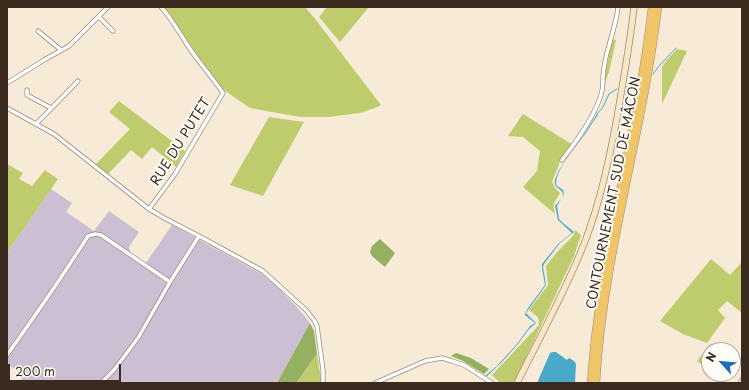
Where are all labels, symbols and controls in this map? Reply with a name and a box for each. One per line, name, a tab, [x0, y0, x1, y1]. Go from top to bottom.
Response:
street label: CONTOURNEMENT SUD DE MÂCON	[584, 75, 644, 311]
street label: RUE DU PUTET	[148, 95, 214, 189]
north arrow	[701, 342, 741, 382]
text: N	[701, 349, 720, 365]
scale bar	[10, 356, 123, 382]
text: 200 m	[15, 362, 55, 380]

